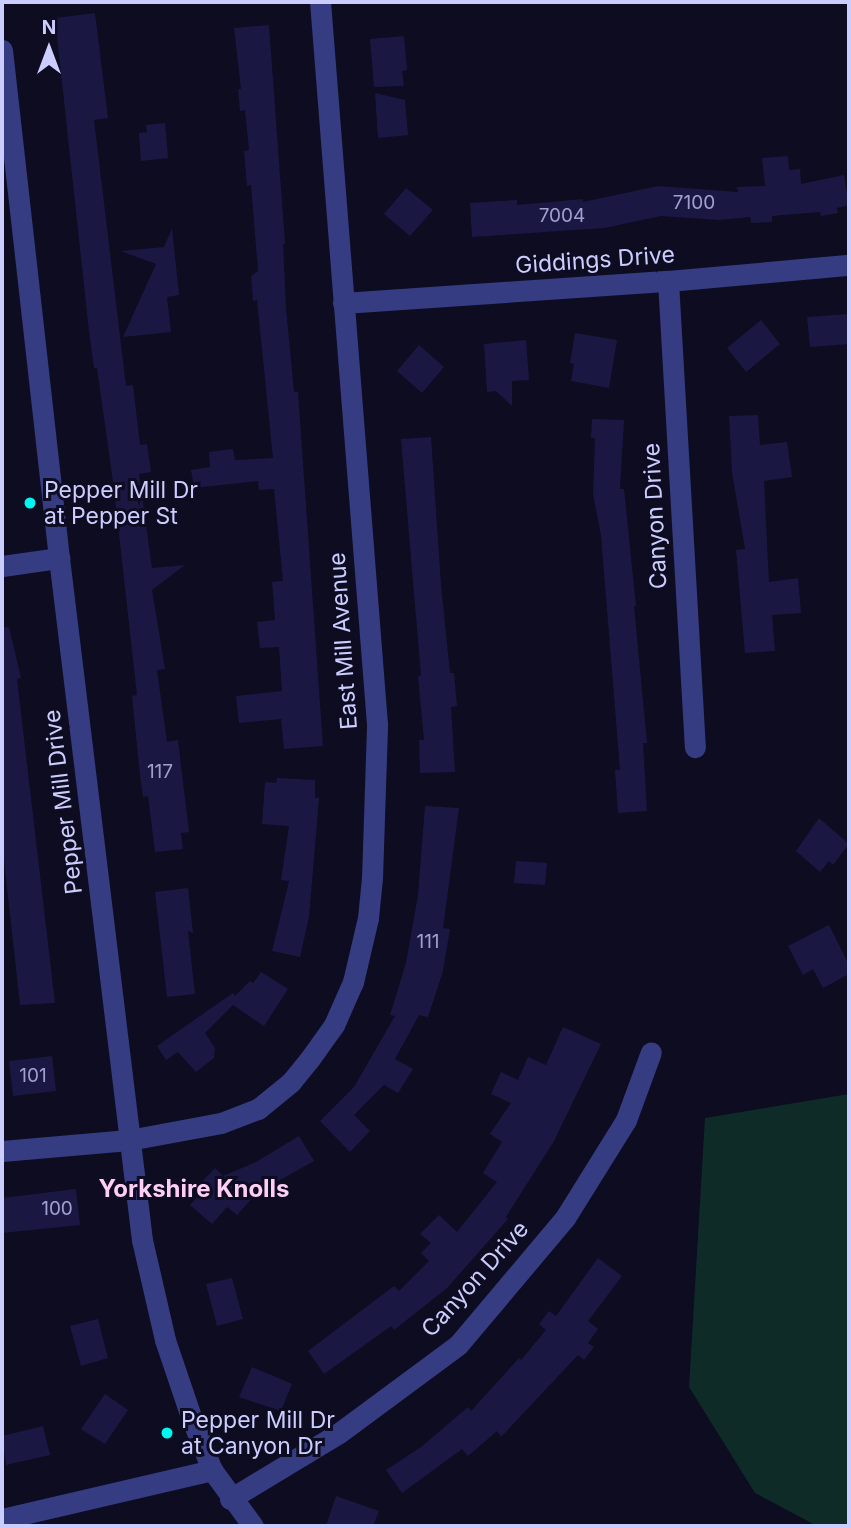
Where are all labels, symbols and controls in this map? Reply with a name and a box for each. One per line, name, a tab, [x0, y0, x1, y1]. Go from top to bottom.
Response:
north arrow	[14, 14, 84, 84]
text: N	[42, 16, 56, 39]
house number: 7100	[673, 192, 715, 214]
house number: 7004	[539, 205, 585, 227]
street label: Giddings Drive	[514, 241, 676, 279]
street label: Canyon Drive	[637, 442, 673, 590]
place label: Pepper Mill Dr at Pepper St	[44, 476, 198, 530]
marker: Pepper Mill Dr at Pepper St	[22, 495, 38, 511]
street label: East Mill Avenue	[323, 551, 363, 731]
street label: Pepper Mill Drive	[38, 708, 88, 896]
house number: 117	[147, 761, 173, 783]
house number: 111	[416, 931, 440, 953]
house number: 101	[19, 1065, 47, 1087]
district label: Yorkshire Knolls	[98, 1175, 290, 1203]
house number: 100	[41, 1198, 73, 1220]
street label: Canyon Drive	[416, 1215, 534, 1343]
place label: Pepper Mill Dr at Canyon Dr	[181, 1406, 335, 1460]
marker: Pepper Mill Dr at Canyon Dr	[159, 1425, 175, 1441]

